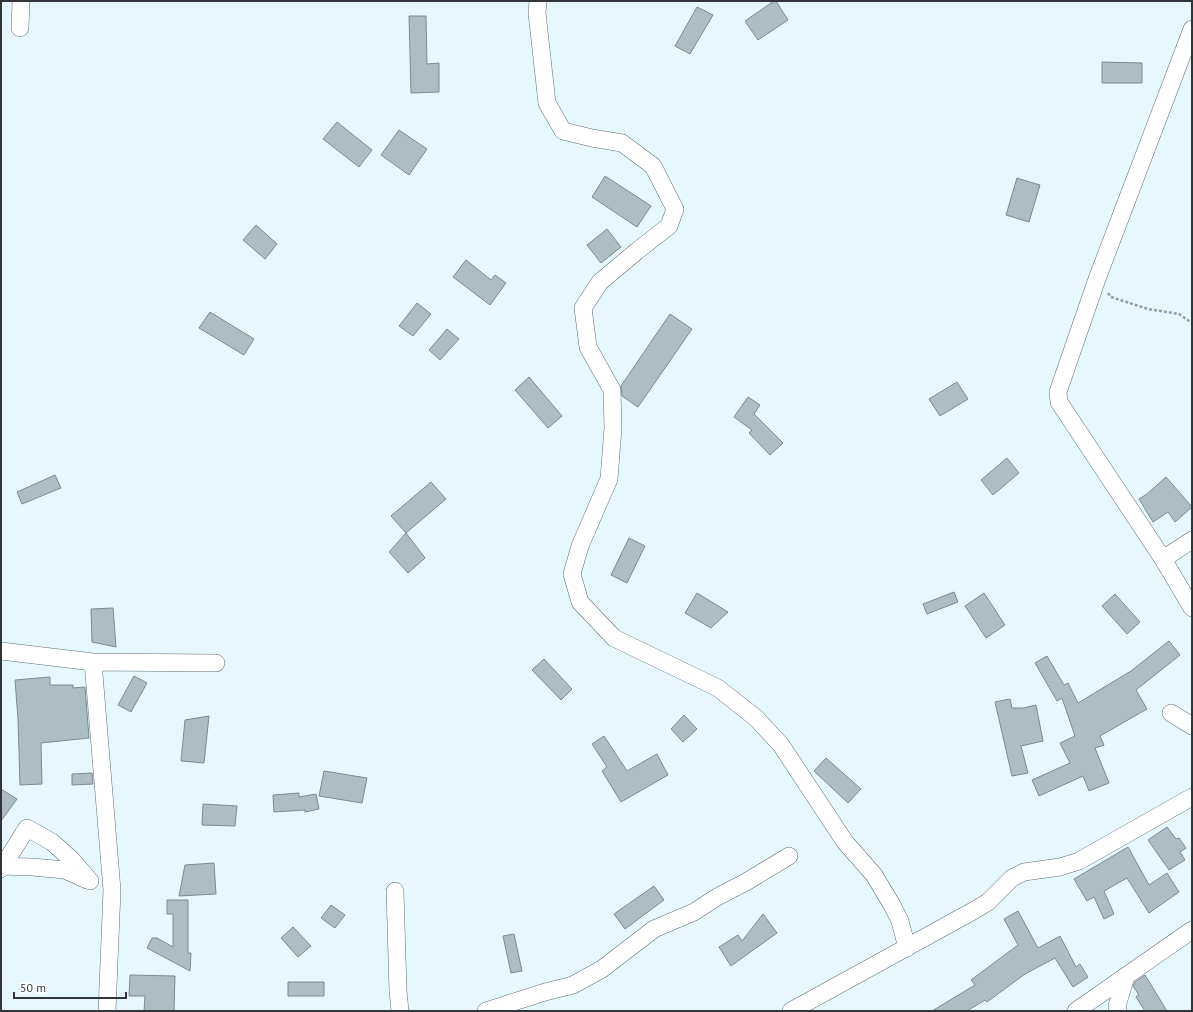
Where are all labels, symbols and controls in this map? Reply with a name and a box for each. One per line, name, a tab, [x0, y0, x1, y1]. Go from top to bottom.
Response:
scale bar	[14, 974, 126, 1000]
text: 50 m	[20, 980, 46, 995]

